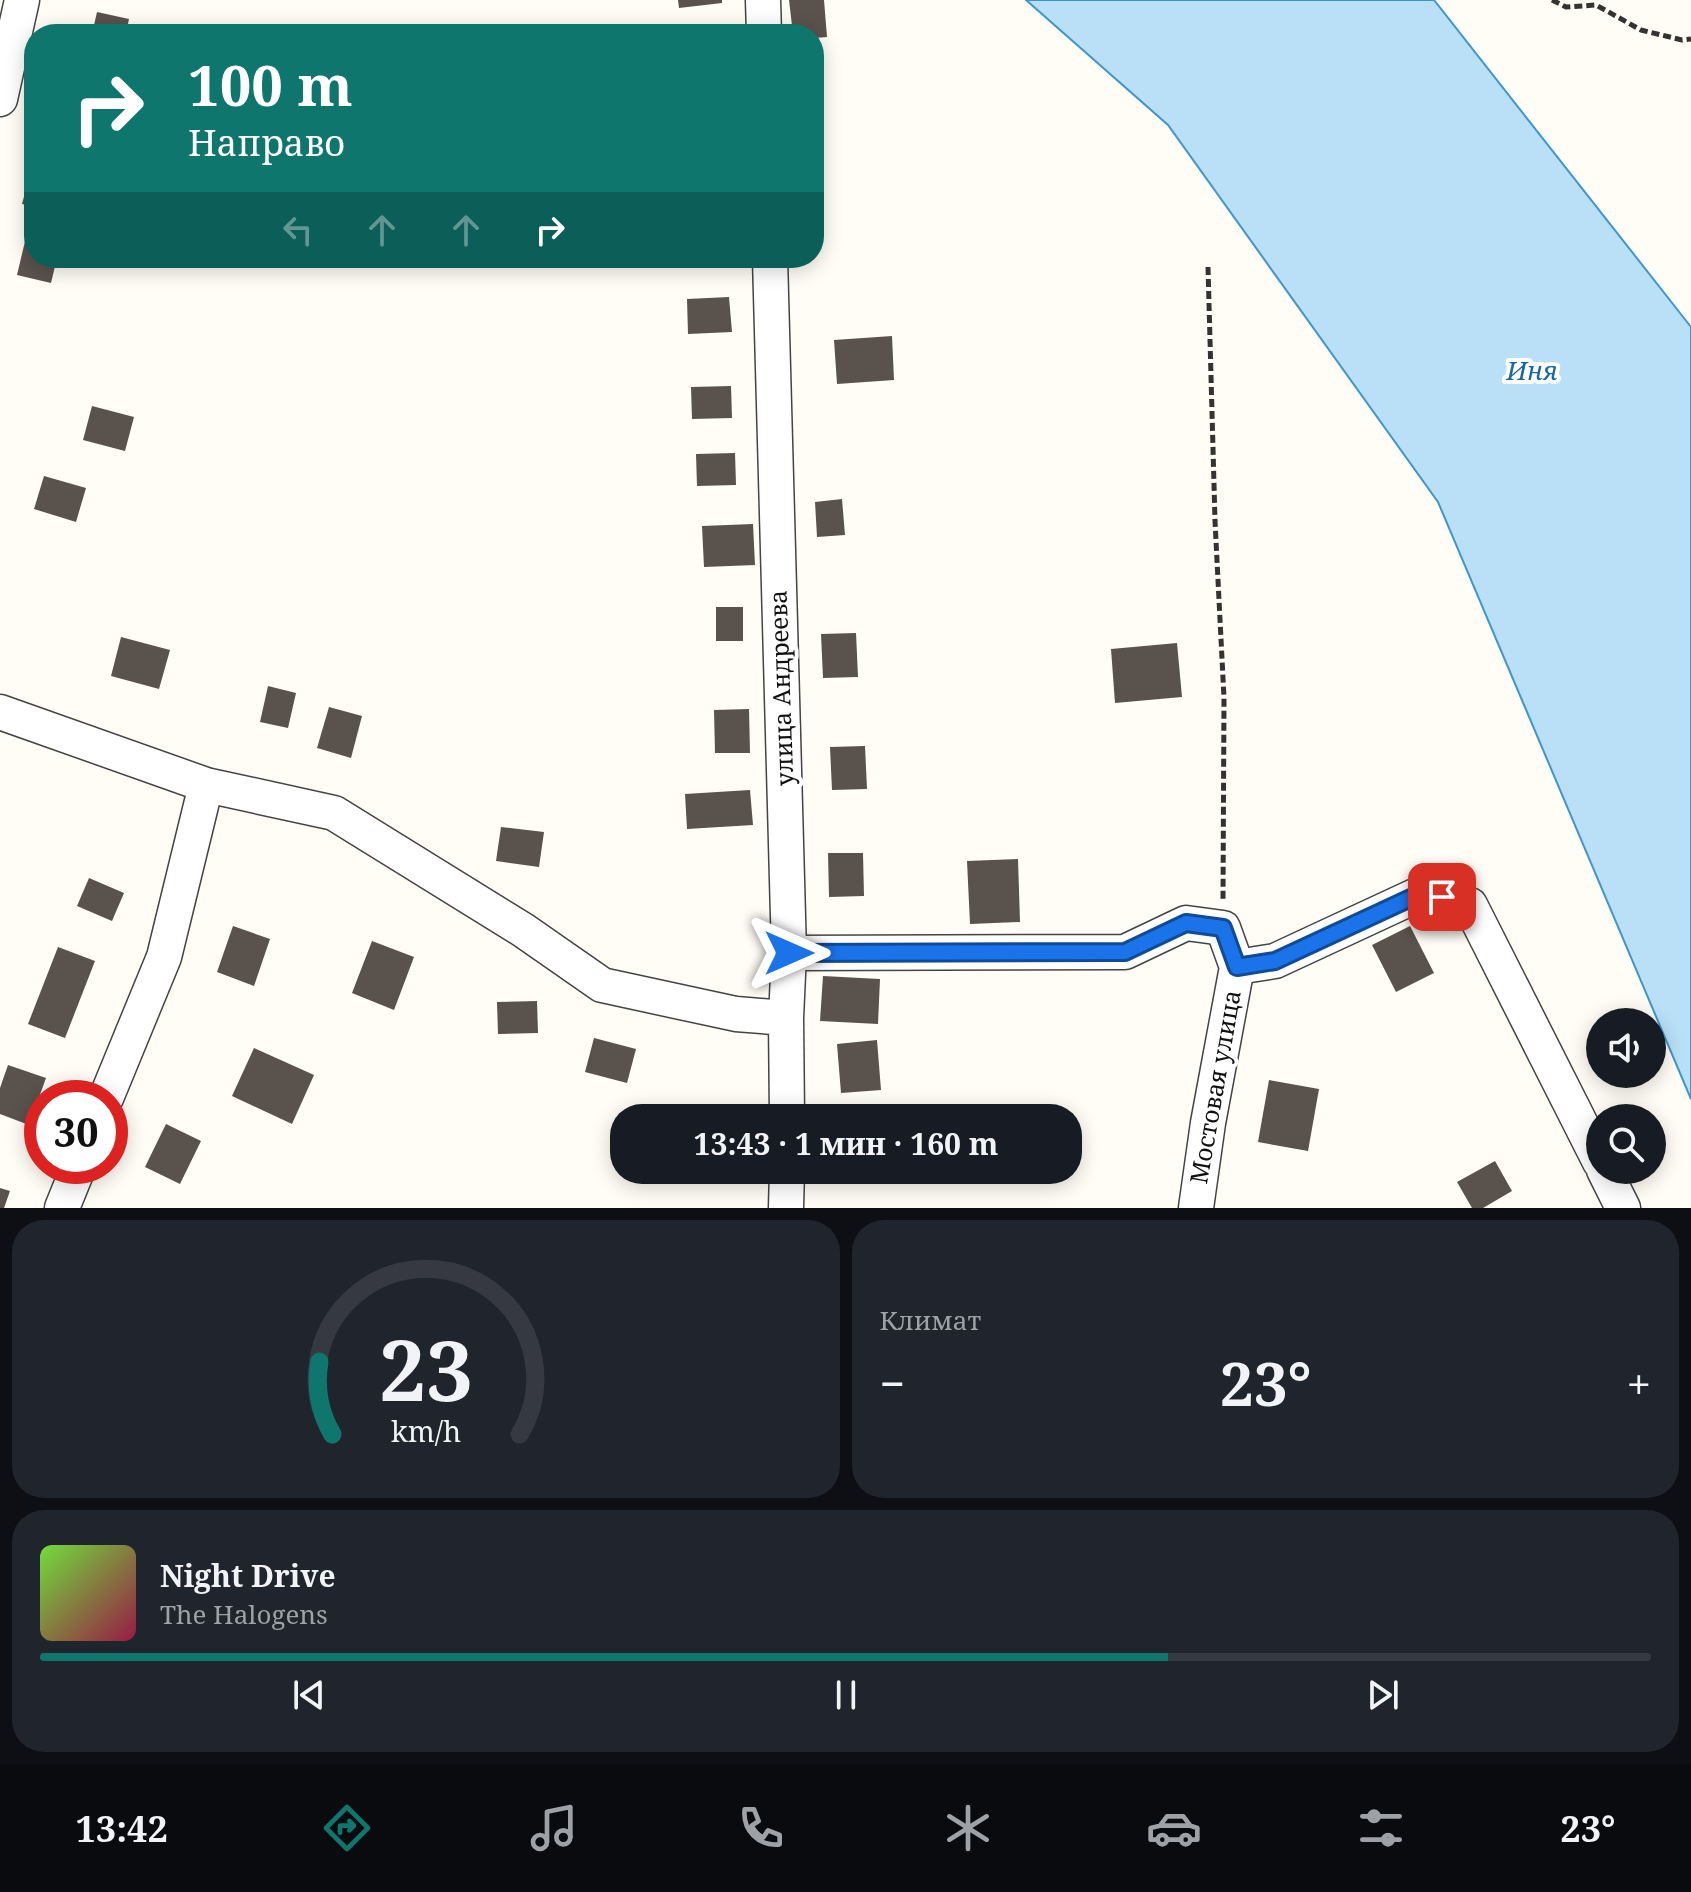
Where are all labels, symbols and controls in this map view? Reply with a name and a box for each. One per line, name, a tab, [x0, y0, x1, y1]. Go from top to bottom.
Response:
text: 100 m	[188, 46, 353, 122]
icon: right	[56, 56, 160, 160]
text: Направо	[188, 118, 345, 167]
icon: left	[276, 208, 320, 252]
icon: ahead	[360, 208, 404, 252]
icon: ahead	[444, 208, 488, 252]
icon: right	[528, 208, 572, 252]
water label: Иня	[1505, 352, 1558, 388]
street label: улица Андреева	[761, 590, 800, 787]
pin	[1408, 863, 1476, 931]
icon: arrive	[1420, 875, 1464, 919]
position arrow	[747, 911, 831, 995]
street label: Мостовая улица	[1181, 987, 1248, 1186]
map controls	[1586, 1008, 1666, 1184]
button: sound	[1586, 1008, 1666, 1088]
speed limit sign: 30	[24, 1080, 128, 1184]
button: search	[1586, 1104, 1666, 1184]
text: 13:43 · 1 мин · 160 m	[694, 1123, 998, 1164]
text: Климат	[880, 1302, 981, 1338]
text: 23	[379, 1312, 473, 1425]
text: 23°	[1220, 1342, 1312, 1424]
text: −	[880, 1353, 905, 1413]
text: +	[1626, 1353, 1651, 1413]
text: km/h	[391, 1411, 461, 1450]
text: Night Drive	[160, 1555, 336, 1596]
text: The Halogens	[160, 1596, 328, 1632]
icon: previous	[287, 1673, 331, 1717]
icon: pause	[824, 1673, 868, 1717]
icon: next	[1361, 1673, 1405, 1717]
icon: directions	[319, 1800, 375, 1856]
icon: music	[526, 1800, 582, 1856]
icon: phone	[733, 1800, 789, 1856]
icon: climate	[940, 1800, 996, 1856]
icon: car	[1146, 1800, 1202, 1856]
icon: filters	[1353, 1800, 1409, 1856]
text: 13:42	[75, 1804, 168, 1853]
text: 23°	[1560, 1804, 1615, 1853]

